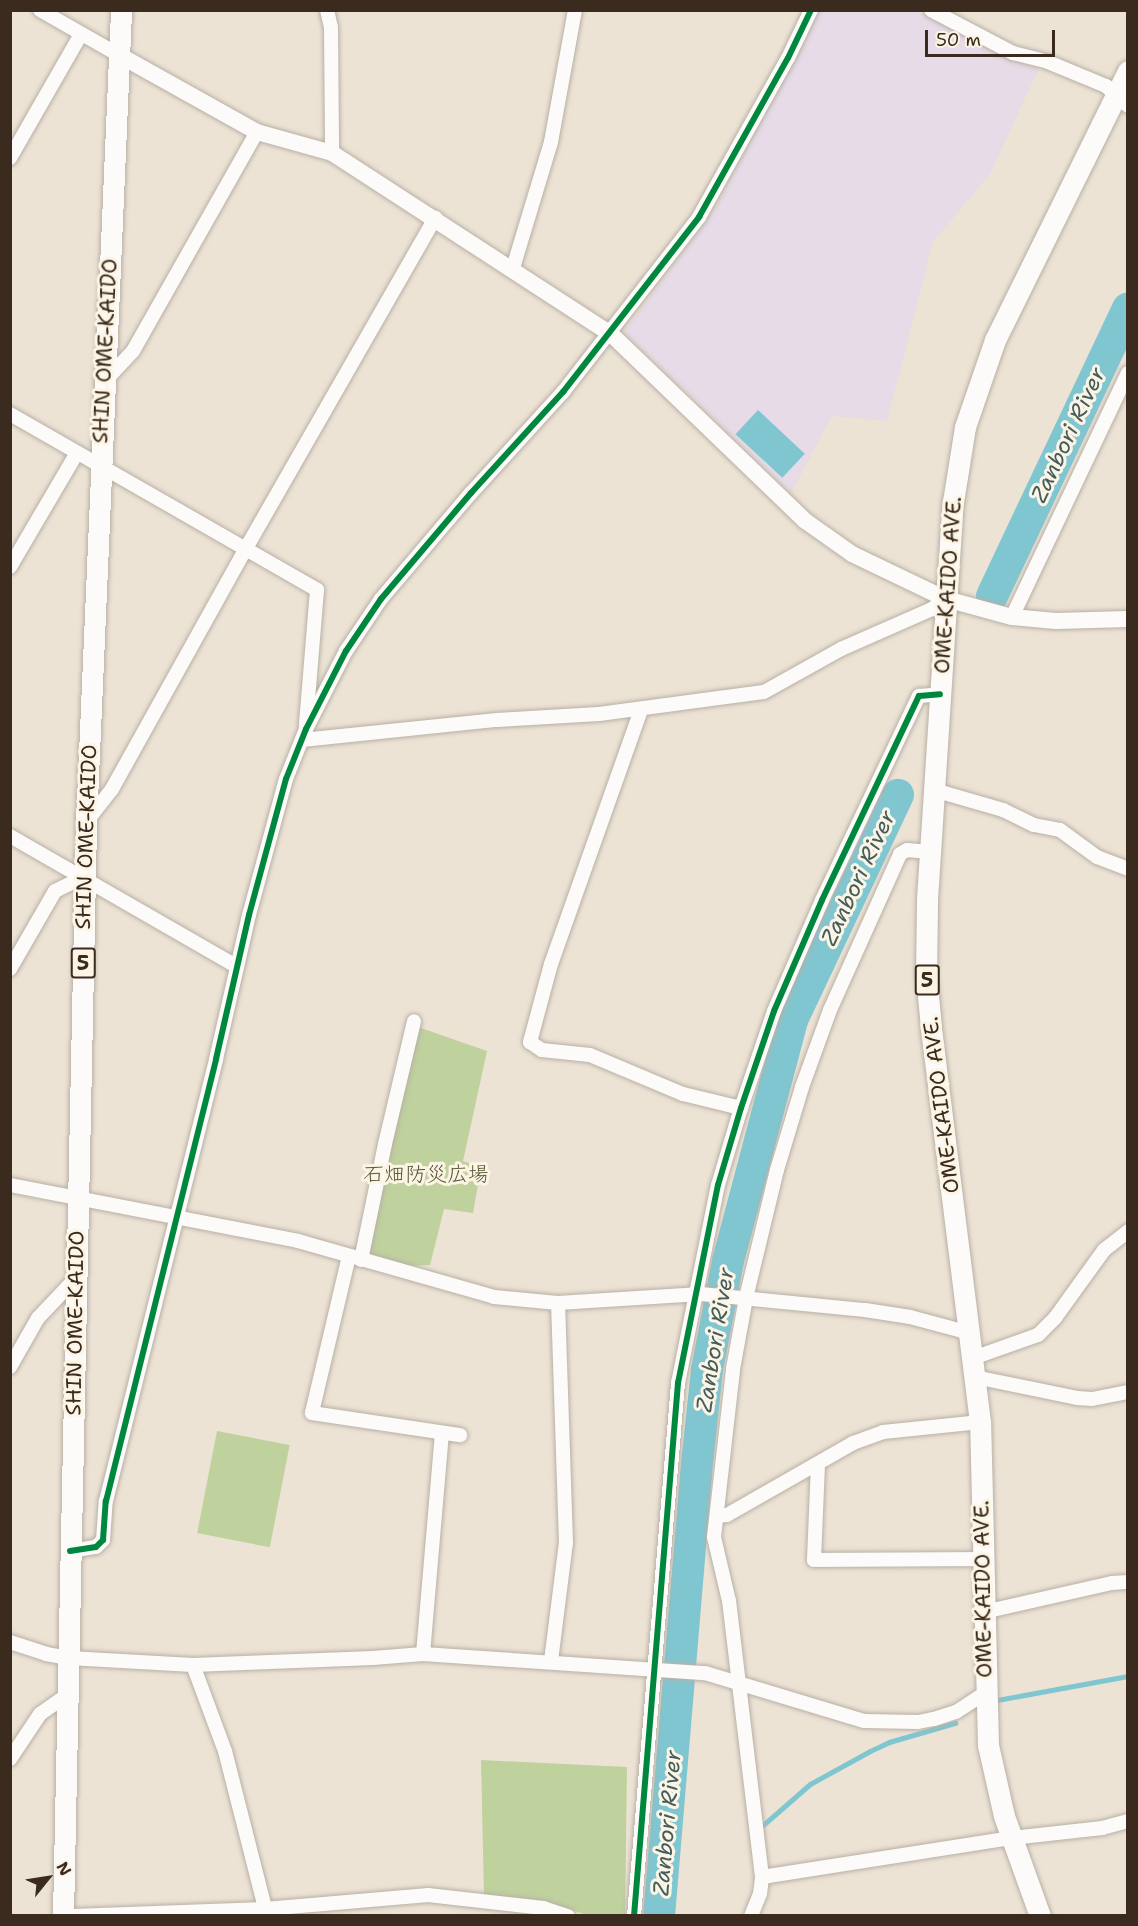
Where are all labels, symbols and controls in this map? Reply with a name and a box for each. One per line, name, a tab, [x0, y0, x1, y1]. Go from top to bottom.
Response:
scale bar	[928, 18, 1058, 56]
text: 50 m	[936, 28, 981, 52]
street label: SHIN OME-KAIDO	[88, 258, 122, 444]
water label: Zanbori River	[1025, 363, 1111, 507]
street label: OME-KAIDO AVE.	[929, 495, 967, 675]
street label: SHIN OME-KAIDO	[70, 744, 102, 930]
water label: Zanbori River	[815, 806, 901, 950]
road number: 5	[70, 946, 97, 980]
road number: 5	[914, 963, 940, 997]
street label: OME-KAIDO AVE.	[918, 1015, 964, 1195]
park label: 石畑防災広場	[363, 1161, 489, 1187]
street label: SHIN OME-KAIDO	[61, 1230, 89, 1416]
water label: Zanbori River	[691, 1266, 739, 1414]
street label: OME-KAIDO AVE.	[969, 1500, 997, 1678]
water label: Zanbori River	[647, 1749, 687, 1897]
north arrow	[18, 1848, 78, 1908]
text: N	[52, 1858, 76, 1879]

